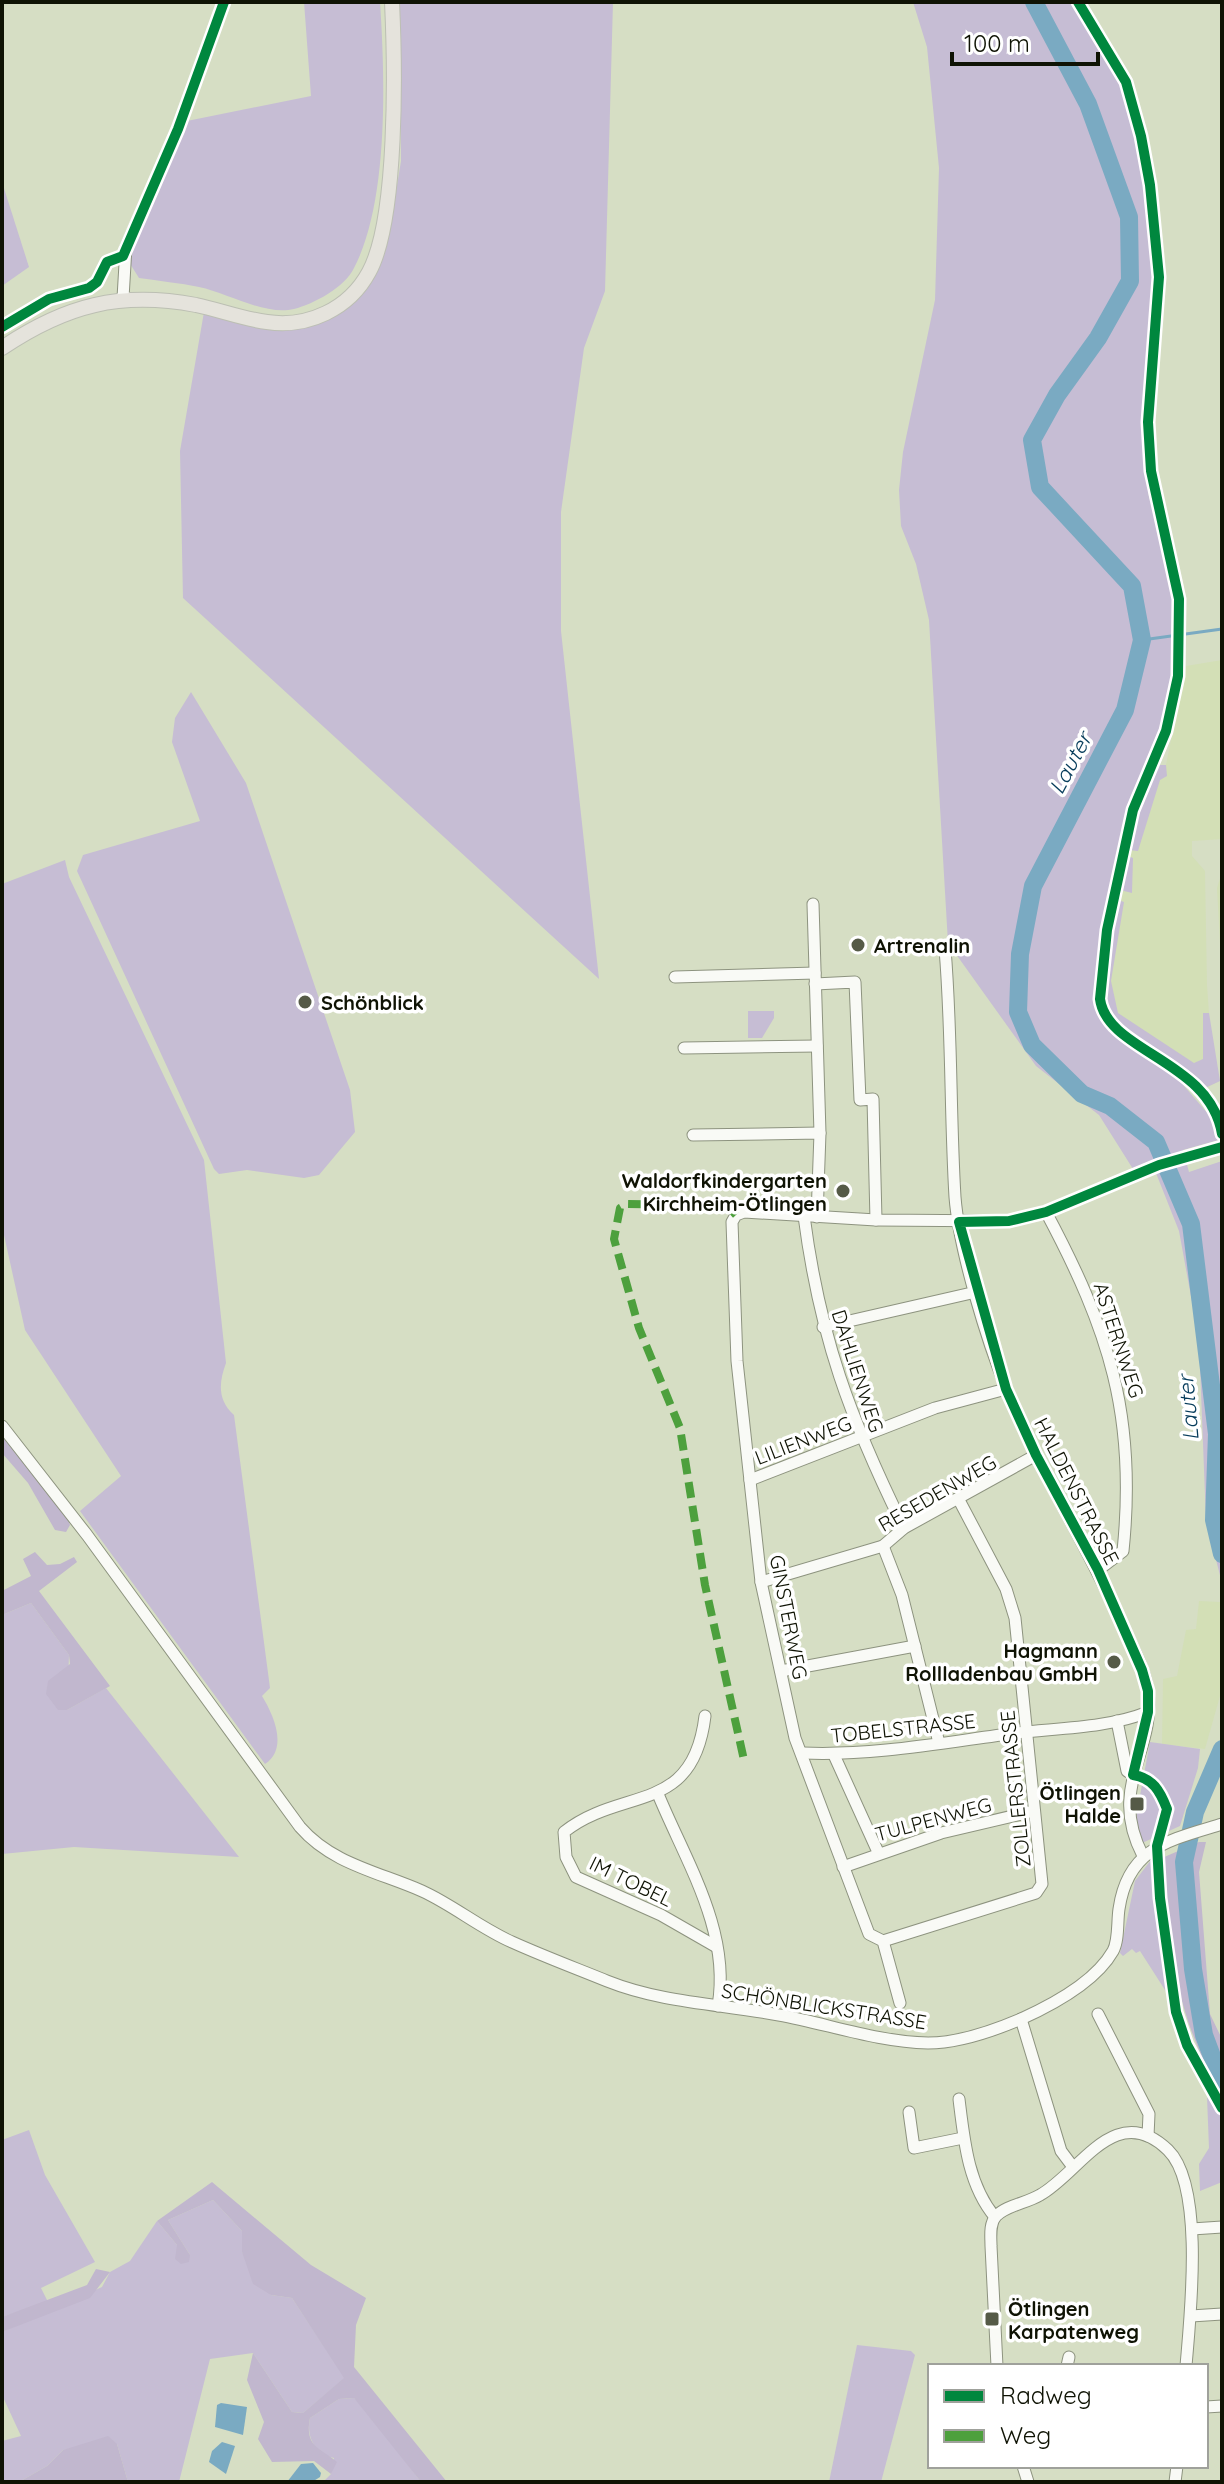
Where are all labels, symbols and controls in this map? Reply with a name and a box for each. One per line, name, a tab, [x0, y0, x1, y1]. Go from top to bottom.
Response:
scale bar	[952, 16, 1098, 66]
text: 100 m	[964, 28, 1030, 58]
water label: Lauter	[1042, 725, 1099, 799]
place label: Artrenalin	[874, 933, 970, 958]
marker: Artrenalin	[849, 936, 867, 954]
place label: Schönblick	[321, 990, 424, 1015]
marker: Schönblick	[296, 993, 314, 1011]
place label: Waldorfkindergarten Kirchheim-Ötlingen	[622, 1168, 827, 1216]
marker: Waldorfkindergarten Kirchheim-Ötlingen	[834, 1182, 852, 1200]
street label: ASTERNWEG	[1089, 1279, 1149, 1401]
street label: DAHLIENWEG	[826, 1306, 890, 1436]
water label: Lauter	[1171, 1372, 1205, 1442]
street label: LILIENWEG	[751, 1410, 855, 1470]
street label: HALDENSTRASSE	[1029, 1413, 1125, 1569]
street label: RESEDENWEG	[873, 1449, 1001, 1537]
street label: GINSTERWEG	[765, 1553, 813, 1681]
place label: Hagmann Rollladenbau GmbH	[905, 1638, 1098, 1686]
marker: Hagmann Rollladenbau GmbH	[1105, 1653, 1123, 1671]
street label: TOBELSTRASSE	[829, 1708, 977, 1748]
street label: ZOLLERSTRASSE	[994, 1709, 1036, 1869]
place label: Ötlingen Halde	[1040, 1780, 1121, 1828]
street label: TULPENWEG	[872, 1791, 994, 1847]
marker: Ötlingen Halde	[1128, 1795, 1146, 1813]
street label: IM TOBEL	[586, 1850, 677, 1912]
street label: SCHÖNBLICKSTRASSE	[720, 1977, 928, 2035]
place label: Ötlingen Karpatenweg	[1008, 2296, 1139, 2344]
marker: Ötlingen Karpatenweg	[983, 2310, 1001, 2328]
legend	[928, 2364, 1208, 2468]
text: Radweg	[1000, 2380, 1092, 2410]
text: Weg	[1000, 2420, 1051, 2450]

